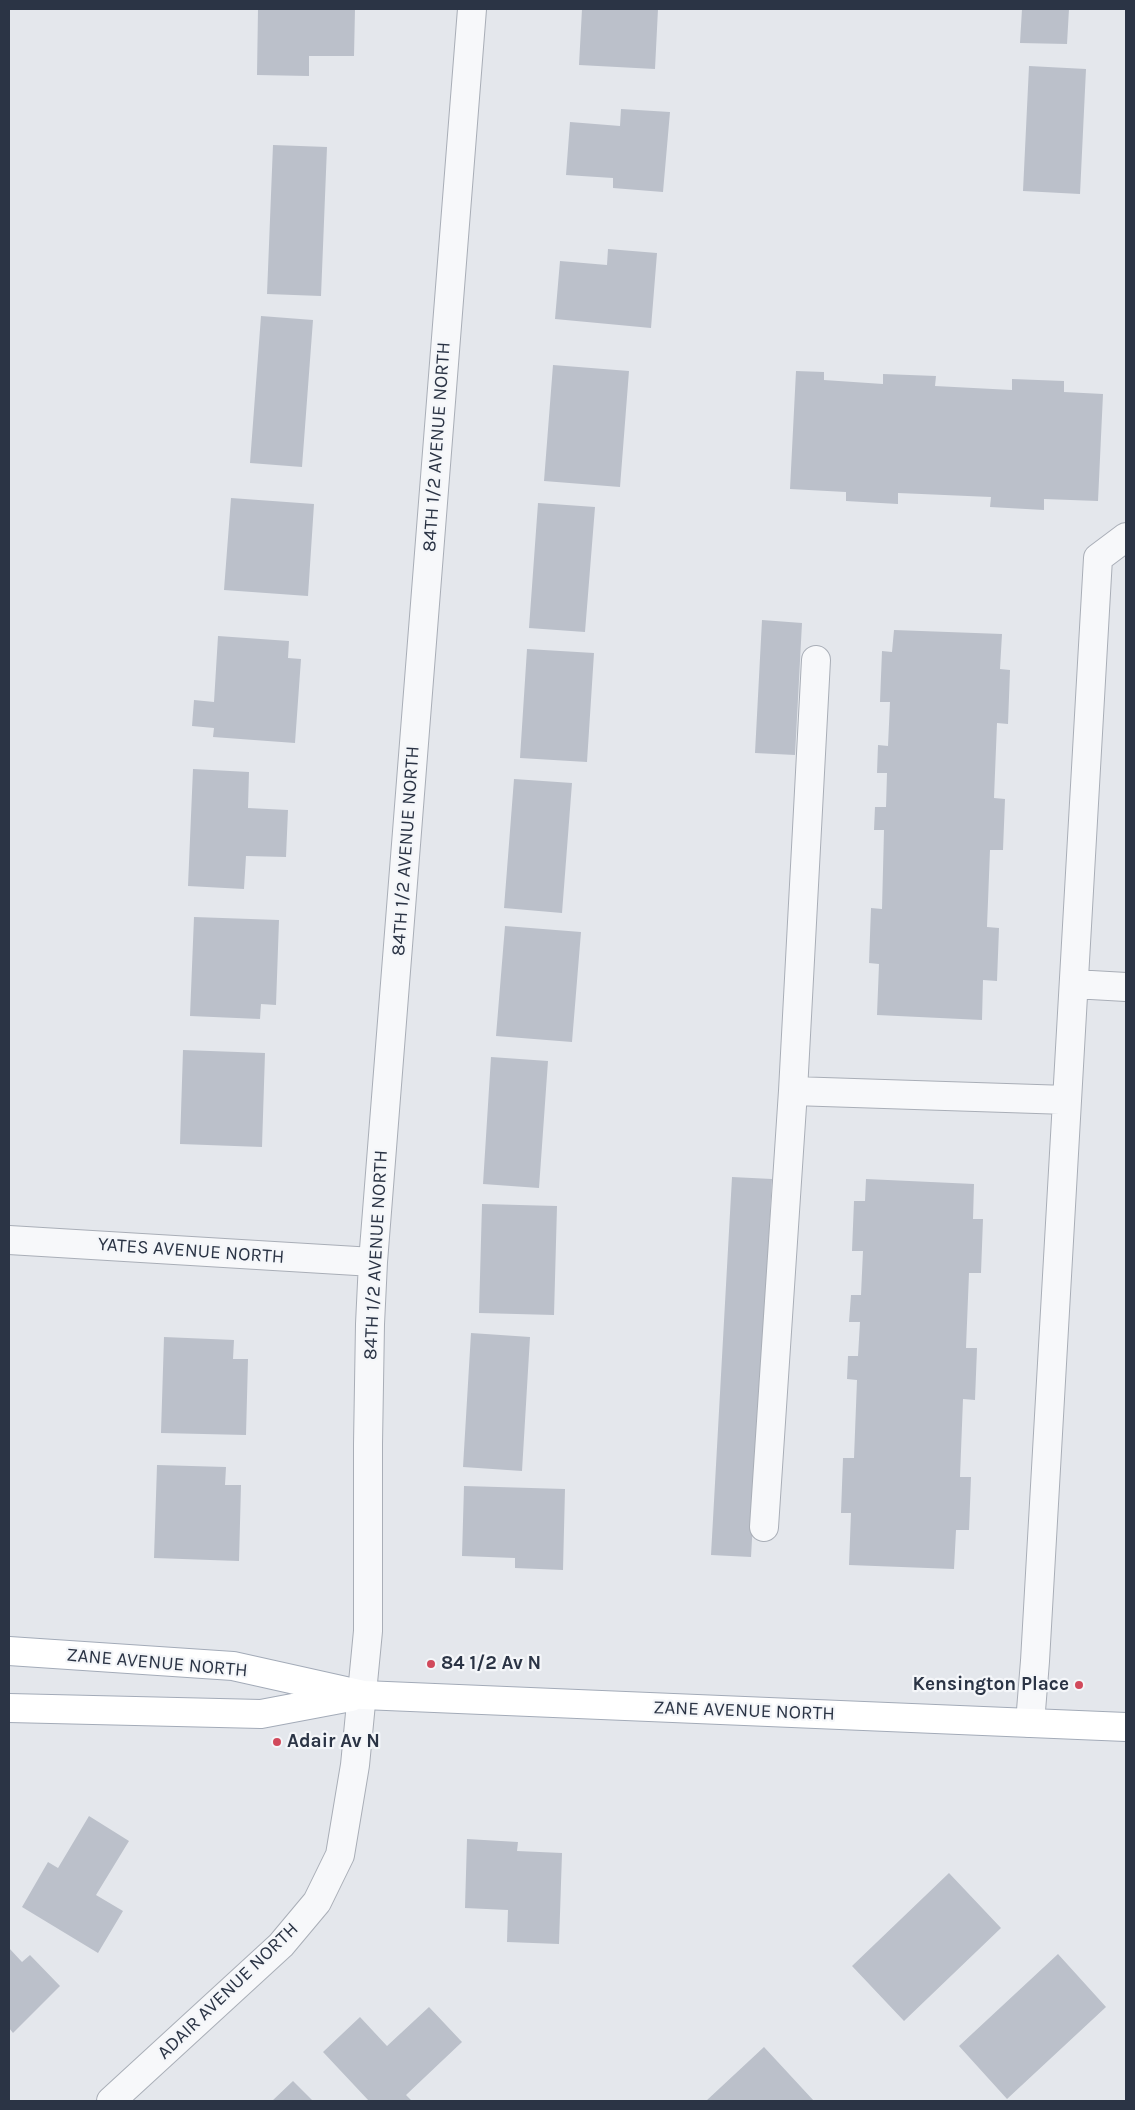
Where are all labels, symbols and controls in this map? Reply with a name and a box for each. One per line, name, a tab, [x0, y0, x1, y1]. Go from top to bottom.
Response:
street label: 84TH 1/2 AVENUE NORTH	[418, 341, 456, 553]
street label: 84TH 1/2 AVENUE NORTH	[387, 745, 425, 957]
street label: 84TH 1/2 AVENUE NORTH	[359, 1149, 393, 1361]
street label: YATES AVENUE NORTH	[97, 1233, 285, 1269]
street label: ZANE AVENUE NORTH	[65, 1644, 249, 1682]
place label: 84 1/2 Av N	[441, 1653, 541, 1675]
marker: 84 1/2 Av N	[425, 1658, 437, 1670]
place label: Kensington Place	[913, 1674, 1069, 1696]
marker: Kensington Place	[1073, 1679, 1085, 1691]
street label: ZANE AVENUE NORTH	[653, 1696, 835, 1726]
place label: Adair Av N	[287, 1731, 380, 1753]
marker: Adair Av N	[271, 1736, 283, 1748]
street label: ADAIR AVENUE NORTH	[153, 1918, 303, 2064]

